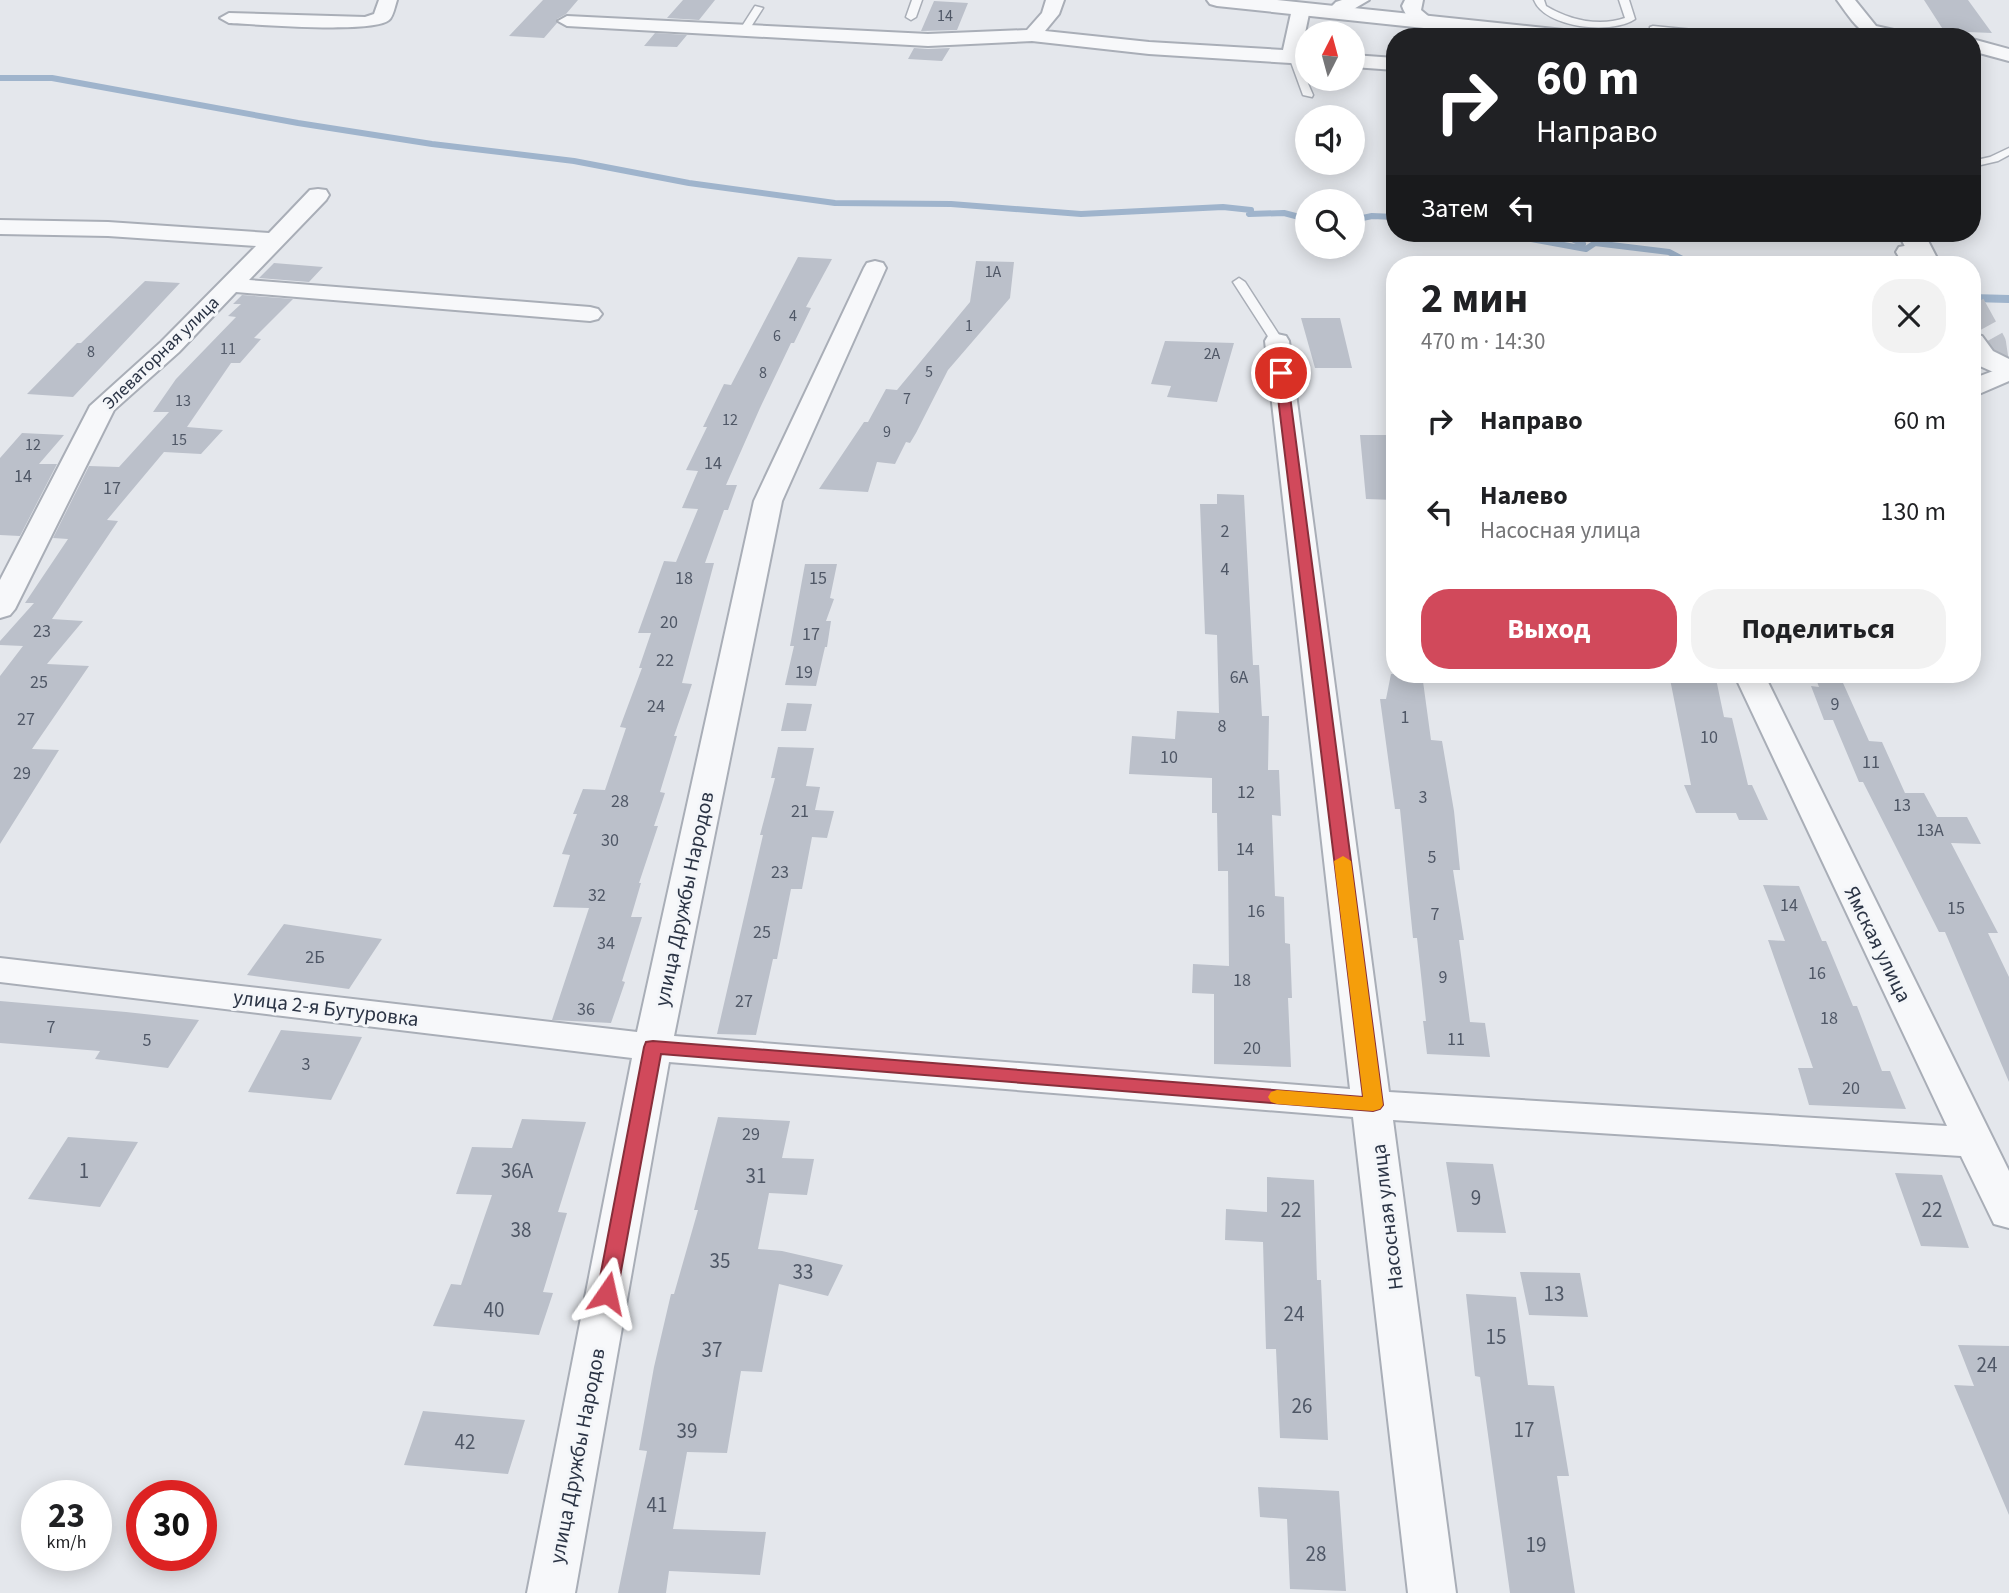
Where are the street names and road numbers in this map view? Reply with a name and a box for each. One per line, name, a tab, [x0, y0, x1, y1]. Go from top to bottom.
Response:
street label: Элеваторная улица	[97, 291, 225, 415]
street label: улица Дружбы Народов	[647, 789, 721, 1009]
street label: Ямская улица	[1837, 881, 1919, 1007]
street label: улица 2-я Бутуровка	[232, 982, 420, 1034]
street label: Насосная улица	[1363, 1142, 1411, 1292]
street label: улица Дружбы Народов	[541, 1346, 613, 1566]

